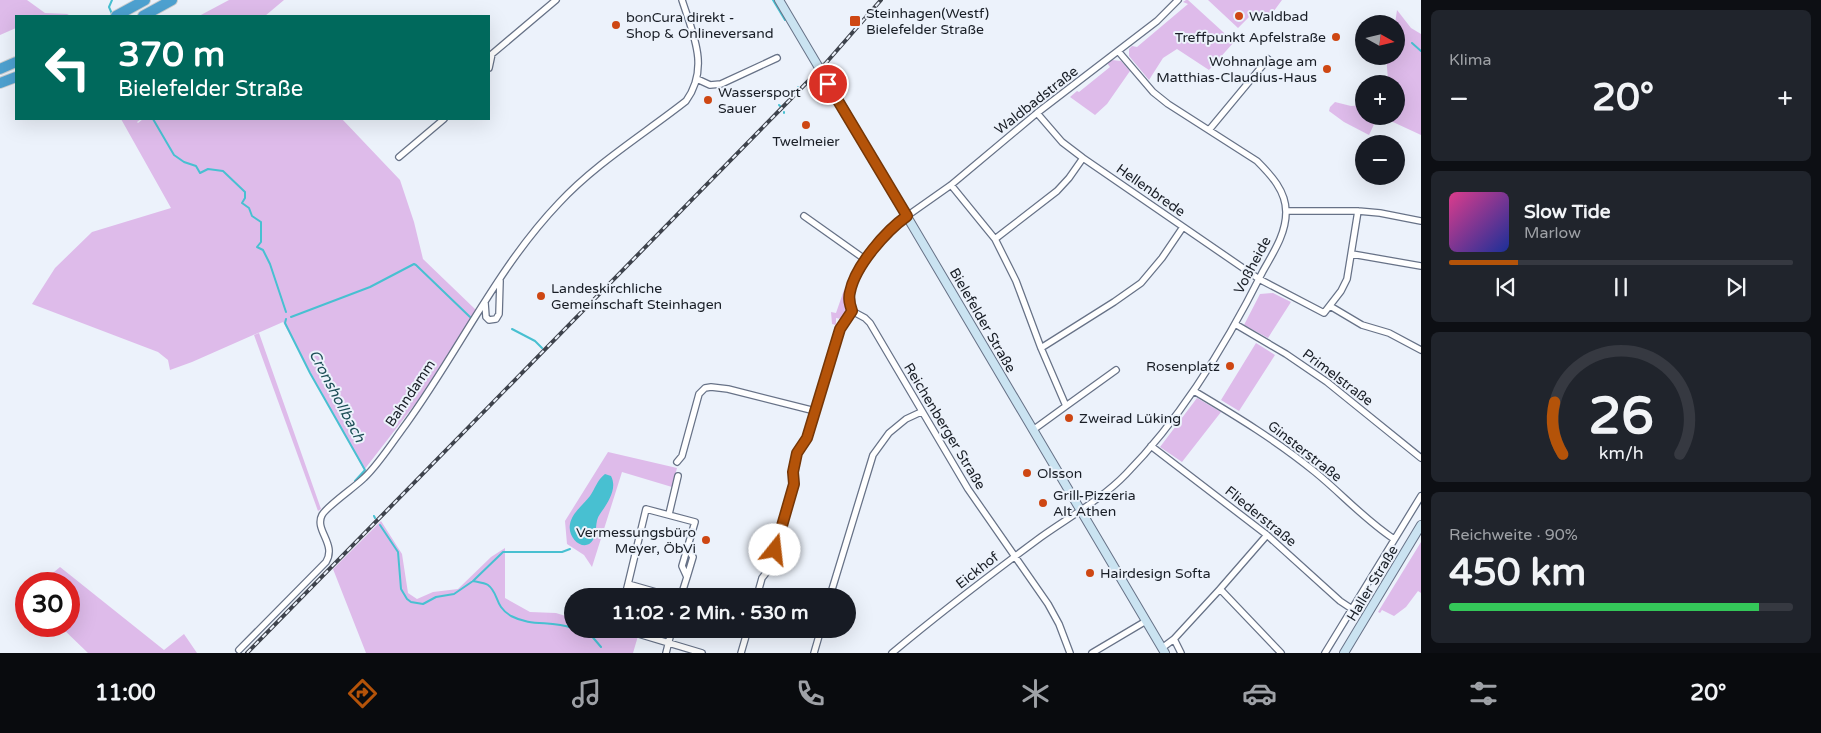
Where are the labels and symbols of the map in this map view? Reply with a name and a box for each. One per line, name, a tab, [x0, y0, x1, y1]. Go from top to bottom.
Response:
place label: Steinhagen(Westf) Bielefelder Straße	[866, 5, 989, 38]
place label: Waldbad	[1249, 8, 1308, 25]
place label: bonCura direkt - Shop & Onlineversand	[626, 9, 774, 42]
marker: Waldbad	[1233, 10, 1245, 22]
marker: Steinhagen(Westf) Bielefelder Straße	[848, 14, 862, 28]
north arrow	[1355, 15, 1405, 65]
marker: bonCura direkt - Shop & Onlineversand	[610, 19, 622, 31]
place label: Treffpunkt Apfelstraße	[1175, 29, 1326, 46]
marker: Treffpunkt Apfelstraße	[1330, 31, 1342, 43]
place label: Wohnanlage am Matthias-Claudius-Haus	[1156, 53, 1317, 86]
pin	[807, 63, 849, 105]
street label: Waldbadstraße	[991, 63, 1081, 138]
marker: Wohnanlage am Matthias-Claudius-Haus	[1321, 63, 1333, 75]
place label: Wassersport Sauer	[718, 84, 802, 117]
marker: Wassersport Sauer	[702, 94, 714, 106]
marker: Twelmeier	[800, 119, 812, 131]
place label: Twelmeier	[772, 133, 840, 150]
street label: Hellenbrede	[1113, 160, 1189, 220]
street label: Voßheide	[1230, 234, 1275, 297]
street label: Bielefelder Straße	[946, 265, 1019, 376]
place label: Landeskirchliche Gemeinschaft Steinhagen	[551, 280, 722, 313]
marker: Landeskirchliche Gemeinschaft Steinhagen	[535, 290, 547, 302]
street label: Primelstraße	[1299, 345, 1376, 410]
water label: Cronshollbach	[305, 347, 369, 446]
street label: Bahndamm	[382, 357, 439, 430]
place label: Rosenplatz	[1146, 358, 1220, 375]
street label: Reichenberger Straße	[900, 360, 989, 493]
marker: Rosenplatz	[1224, 360, 1236, 372]
place label: Zweirad Lüking	[1079, 410, 1181, 427]
marker: Zweirad Lüking	[1063, 412, 1075, 424]
street label: Ginsterstraße	[1264, 417, 1345, 486]
place label: Olsson	[1037, 465, 1082, 482]
marker: Olsson	[1021, 467, 1033, 479]
street label: Fliederstraße	[1221, 482, 1300, 550]
place label: Grill-Pizzeria Alt Athen	[1053, 487, 1136, 520]
marker: Grill-Pizzeria Alt Athen	[1037, 497, 1049, 509]
position arrow	[748, 523, 800, 575]
place label: Vermessungsbüro Meyer, ÖbVi	[576, 524, 696, 557]
marker: Vermessungsbüro Meyer, ÖbVi	[700, 534, 712, 546]
street label: Haller Straße	[1343, 542, 1402, 624]
street label: Eickhof	[952, 548, 1003, 592]
place label: Hairdesign Softa	[1100, 565, 1211, 582]
marker: Hairdesign Softa	[1084, 567, 1096, 579]
speed limit sign: 30	[15, 572, 80, 637]

